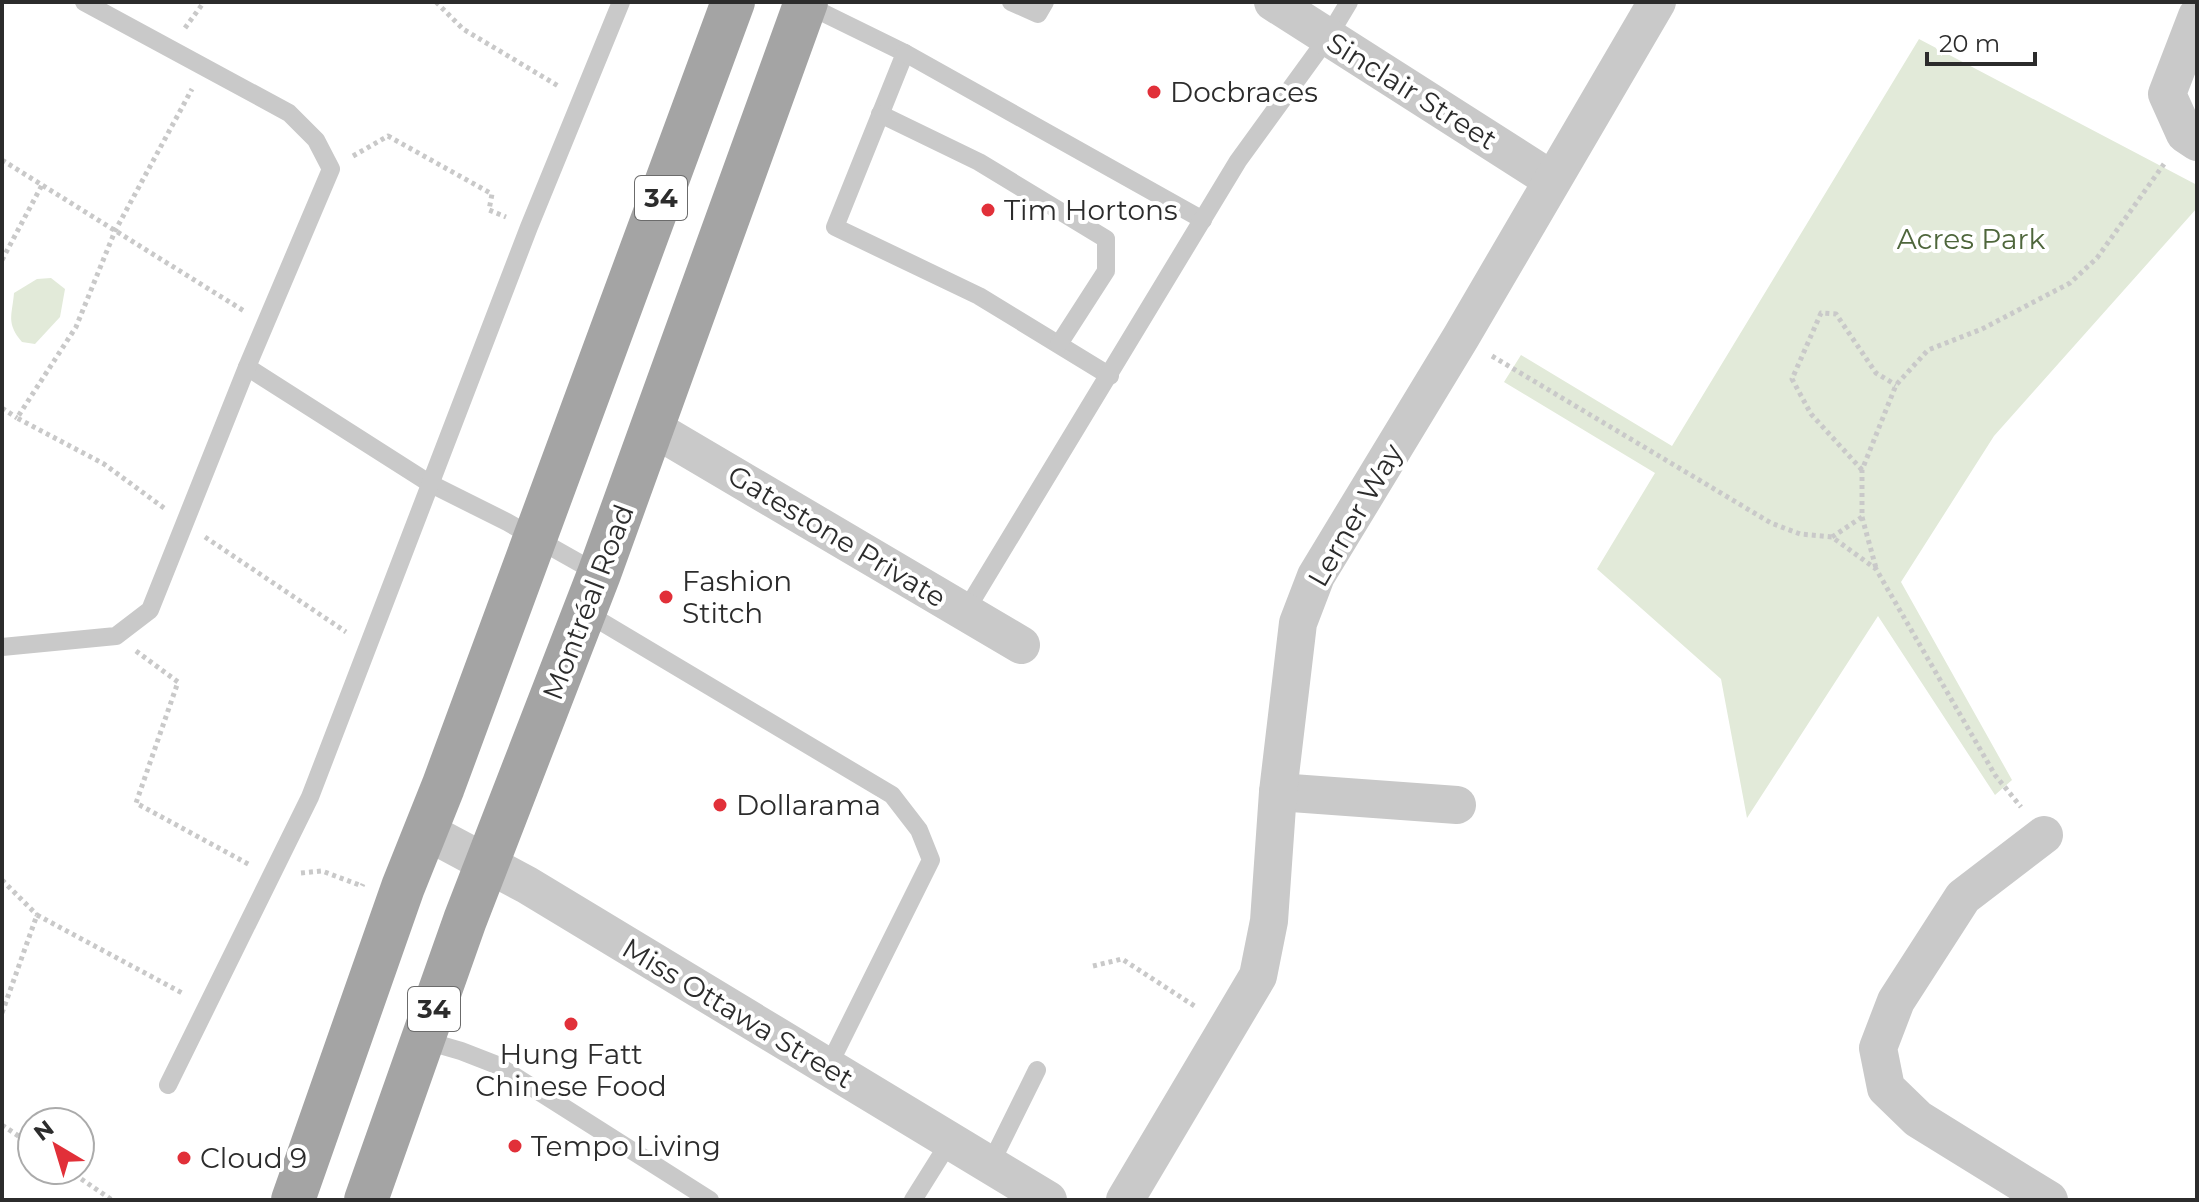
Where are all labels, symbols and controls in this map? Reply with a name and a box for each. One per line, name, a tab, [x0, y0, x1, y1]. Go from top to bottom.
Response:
scale bar	[1927, 16, 2035, 66]
street label: Sinclair Street	[1321, 25, 1503, 157]
text: 20 m	[1939, 29, 2000, 58]
place label: Docbraces	[1170, 75, 1318, 109]
marker: Docbraces	[1145, 83, 1163, 101]
road number: 34	[635, 176, 687, 220]
place label: Tim Hortons	[1004, 193, 1178, 227]
marker: Tim Hortons	[979, 201, 997, 219]
park label: Acres Park	[1897, 222, 2045, 256]
street label: Lerner Way	[1300, 437, 1410, 592]
street label: Gatestone Private	[722, 458, 952, 614]
street label: Montréal Road	[535, 499, 641, 705]
place label: Fashion Stitch	[682, 564, 792, 630]
marker: Fashion Stitch	[657, 588, 675, 606]
place label: Dollarama	[736, 788, 881, 822]
marker: Dollarama	[711, 796, 729, 814]
street label: Miss Ottawa Street	[616, 931, 860, 1095]
road number: 34	[408, 987, 460, 1031]
marker: Hung Fatt Chinese Food	[562, 1015, 580, 1033]
place label: Hung Fatt Chinese Food	[475, 1037, 667, 1103]
north arrow	[16, 1106, 96, 1186]
text: N	[29, 1115, 59, 1147]
place label: Tempo Living	[531, 1129, 721, 1163]
marker: Tempo Living	[506, 1137, 524, 1155]
place label: Cloud 9	[200, 1141, 307, 1175]
marker: Cloud 9	[175, 1149, 193, 1167]

